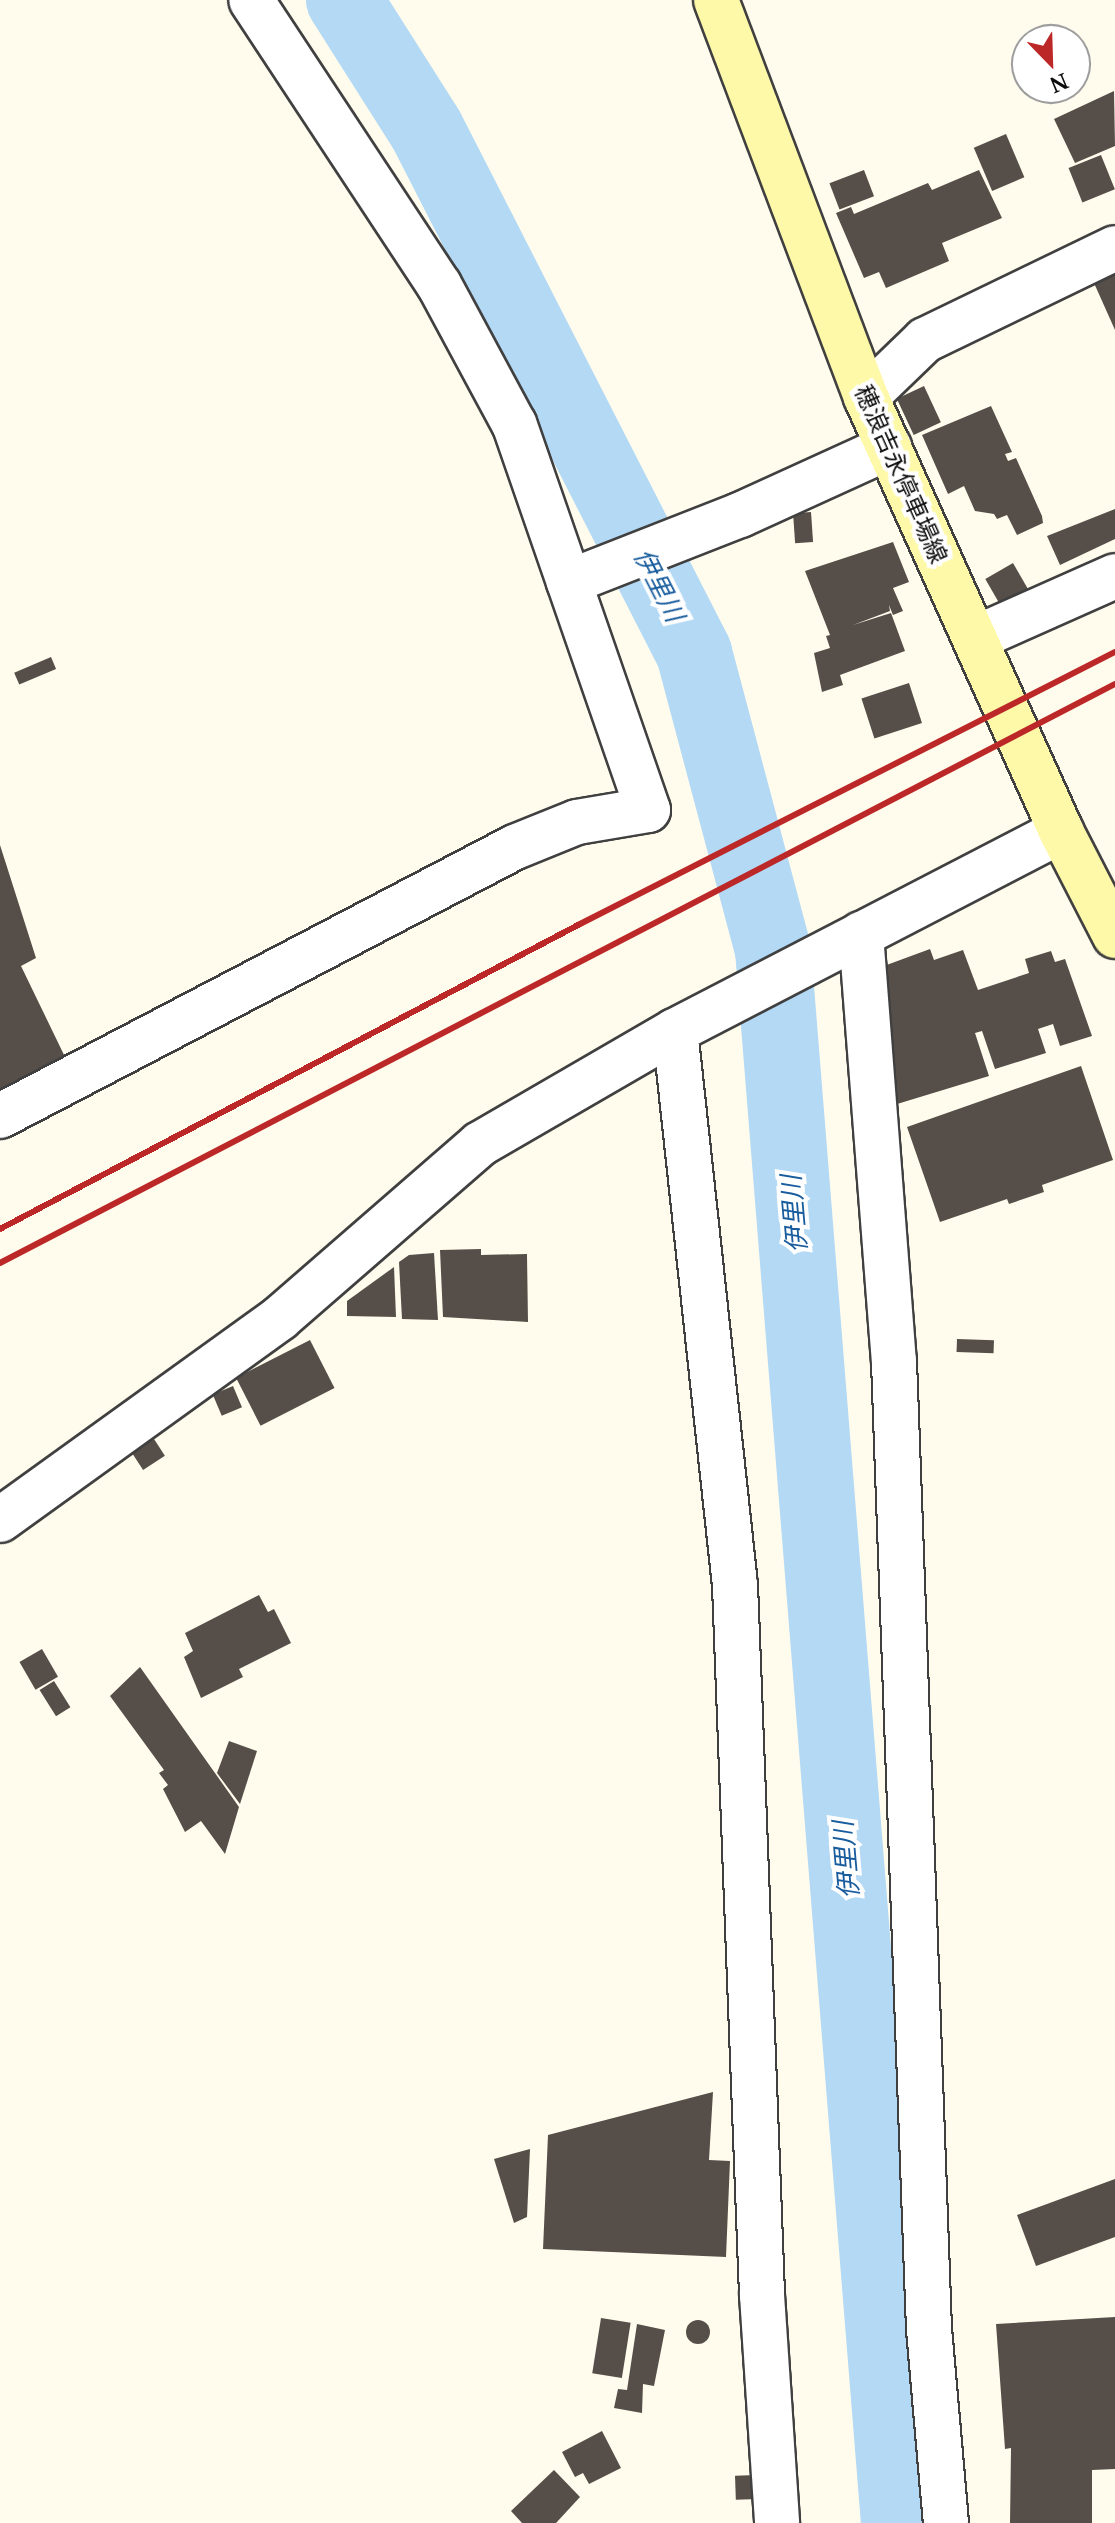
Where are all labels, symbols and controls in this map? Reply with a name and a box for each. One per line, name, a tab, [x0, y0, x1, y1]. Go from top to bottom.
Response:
north arrow	[1011, 24, 1091, 104]
text: N	[1046, 67, 1073, 101]
street label: 穂浪吉永停車場線	[850, 380, 954, 568]
water label: 伊里川	[627, 543, 691, 627]
water label: 伊里川	[775, 1174, 813, 1254]
water label: 伊里川	[827, 1820, 865, 1900]

